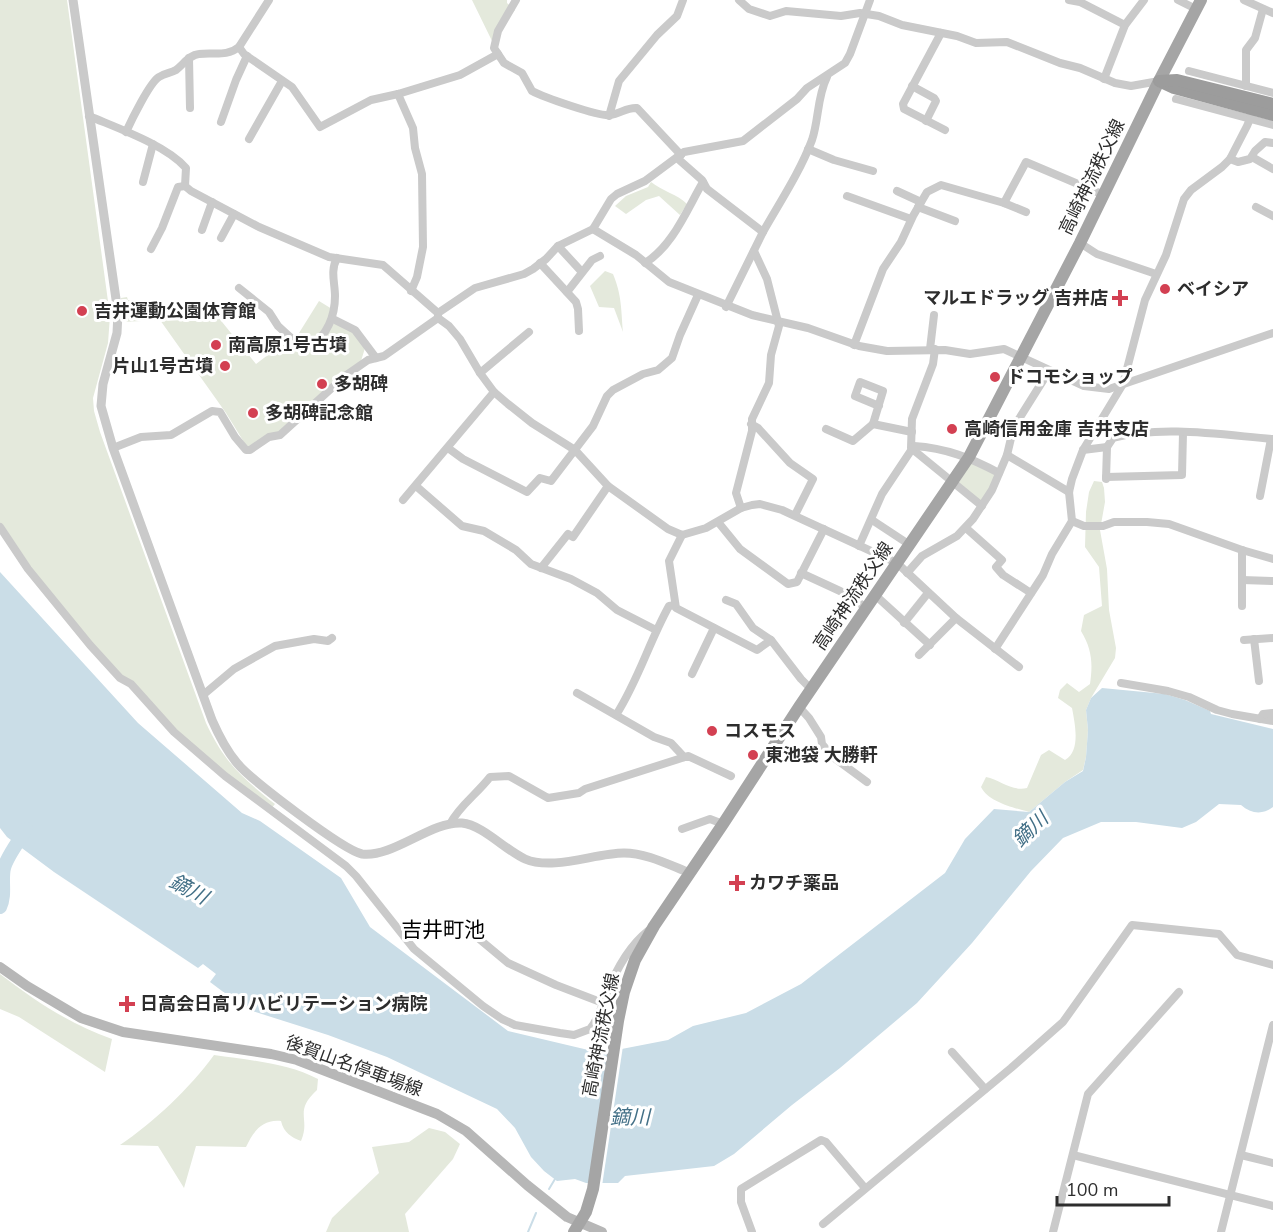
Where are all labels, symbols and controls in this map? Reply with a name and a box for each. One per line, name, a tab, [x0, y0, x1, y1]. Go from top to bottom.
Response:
street label: 高崎神流秩父線	[1054, 115, 1130, 239]
place label: ベイシア	[1177, 277, 1249, 301]
marker: ベイシア	[1158, 282, 1172, 296]
place label: マルエドラッグ 吉井店	[923, 286, 1108, 310]
marker: マルエドラッグ 吉井店	[1113, 291, 1127, 305]
place label: 吉井運動公園体育館	[94, 299, 256, 323]
marker: 吉井運動公園体育館	[75, 304, 89, 318]
place label: 南高原1号古墳	[228, 333, 347, 357]
marker: 南高原1号古墳	[209, 338, 223, 352]
place label: 片山1号古墳	[112, 354, 213, 378]
marker: 片山1号古墳	[218, 359, 232, 373]
place label: ドコモショップ	[1007, 365, 1133, 389]
marker: ドコモショップ	[988, 370, 1002, 384]
place label: 多胡碑	[334, 372, 388, 396]
marker: 多胡碑	[315, 377, 329, 391]
place label: 多胡碑記念館	[265, 401, 373, 425]
marker: 多胡碑記念館	[246, 406, 260, 420]
place label: 高崎信用金庫 吉井支店	[964, 417, 1149, 441]
marker: 高崎信用金庫 吉井支店	[945, 422, 959, 436]
street label: 高崎神流秩父線	[808, 537, 898, 655]
place label: コスモス	[724, 719, 796, 743]
marker: コスモス	[705, 724, 719, 738]
place label: 東池袋 大勝軒	[765, 743, 878, 767]
marker: 東池袋 大勝軒	[746, 748, 760, 762]
water label: 鏑川	[1007, 804, 1056, 853]
water label: 鏑川	[165, 868, 215, 912]
place label: カワチ薬品	[749, 871, 839, 895]
marker: カワチ薬品	[730, 876, 744, 890]
district label: 吉井町池	[401, 916, 485, 944]
street label: 高崎神流秩父線	[577, 971, 625, 1099]
place label: 日高会日高リハビリテーション病院	[140, 992, 428, 1016]
marker: 日高会日高リハビリテーション病院	[118, 995, 136, 1013]
street label: 後賀山名停車場線	[282, 1030, 426, 1102]
water label: 鏑川	[610, 1104, 652, 1131]
scale bar	[1057, 1169, 1170, 1207]
text: 100 m	[1066, 1178, 1118, 1202]

